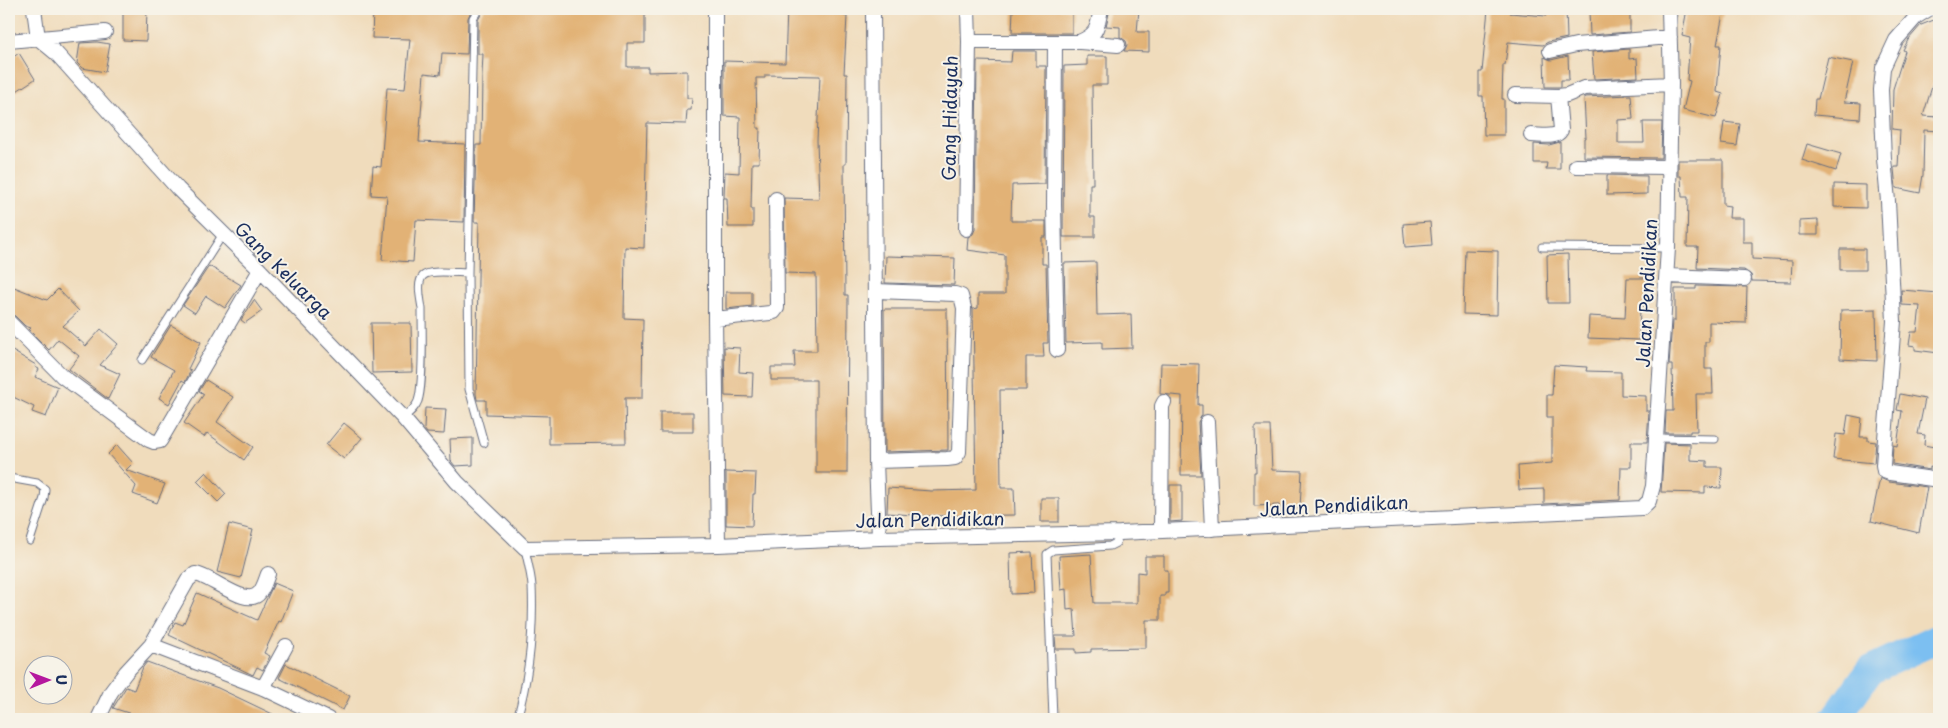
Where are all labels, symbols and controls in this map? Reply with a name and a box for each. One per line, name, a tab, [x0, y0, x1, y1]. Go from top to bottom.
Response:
street label: Gang Hidayah	[934, 55, 964, 181]
street label: Gang Keluarga	[229, 215, 340, 326]
street label: Jalan Pendidikan	[1629, 218, 1663, 368]
street label: Jalan Pendidikan	[1259, 488, 1409, 522]
street label: Jalan Pendidikan	[855, 504, 1005, 534]
north arrow	[22, 656, 72, 706]
text: U	[51, 674, 72, 685]

